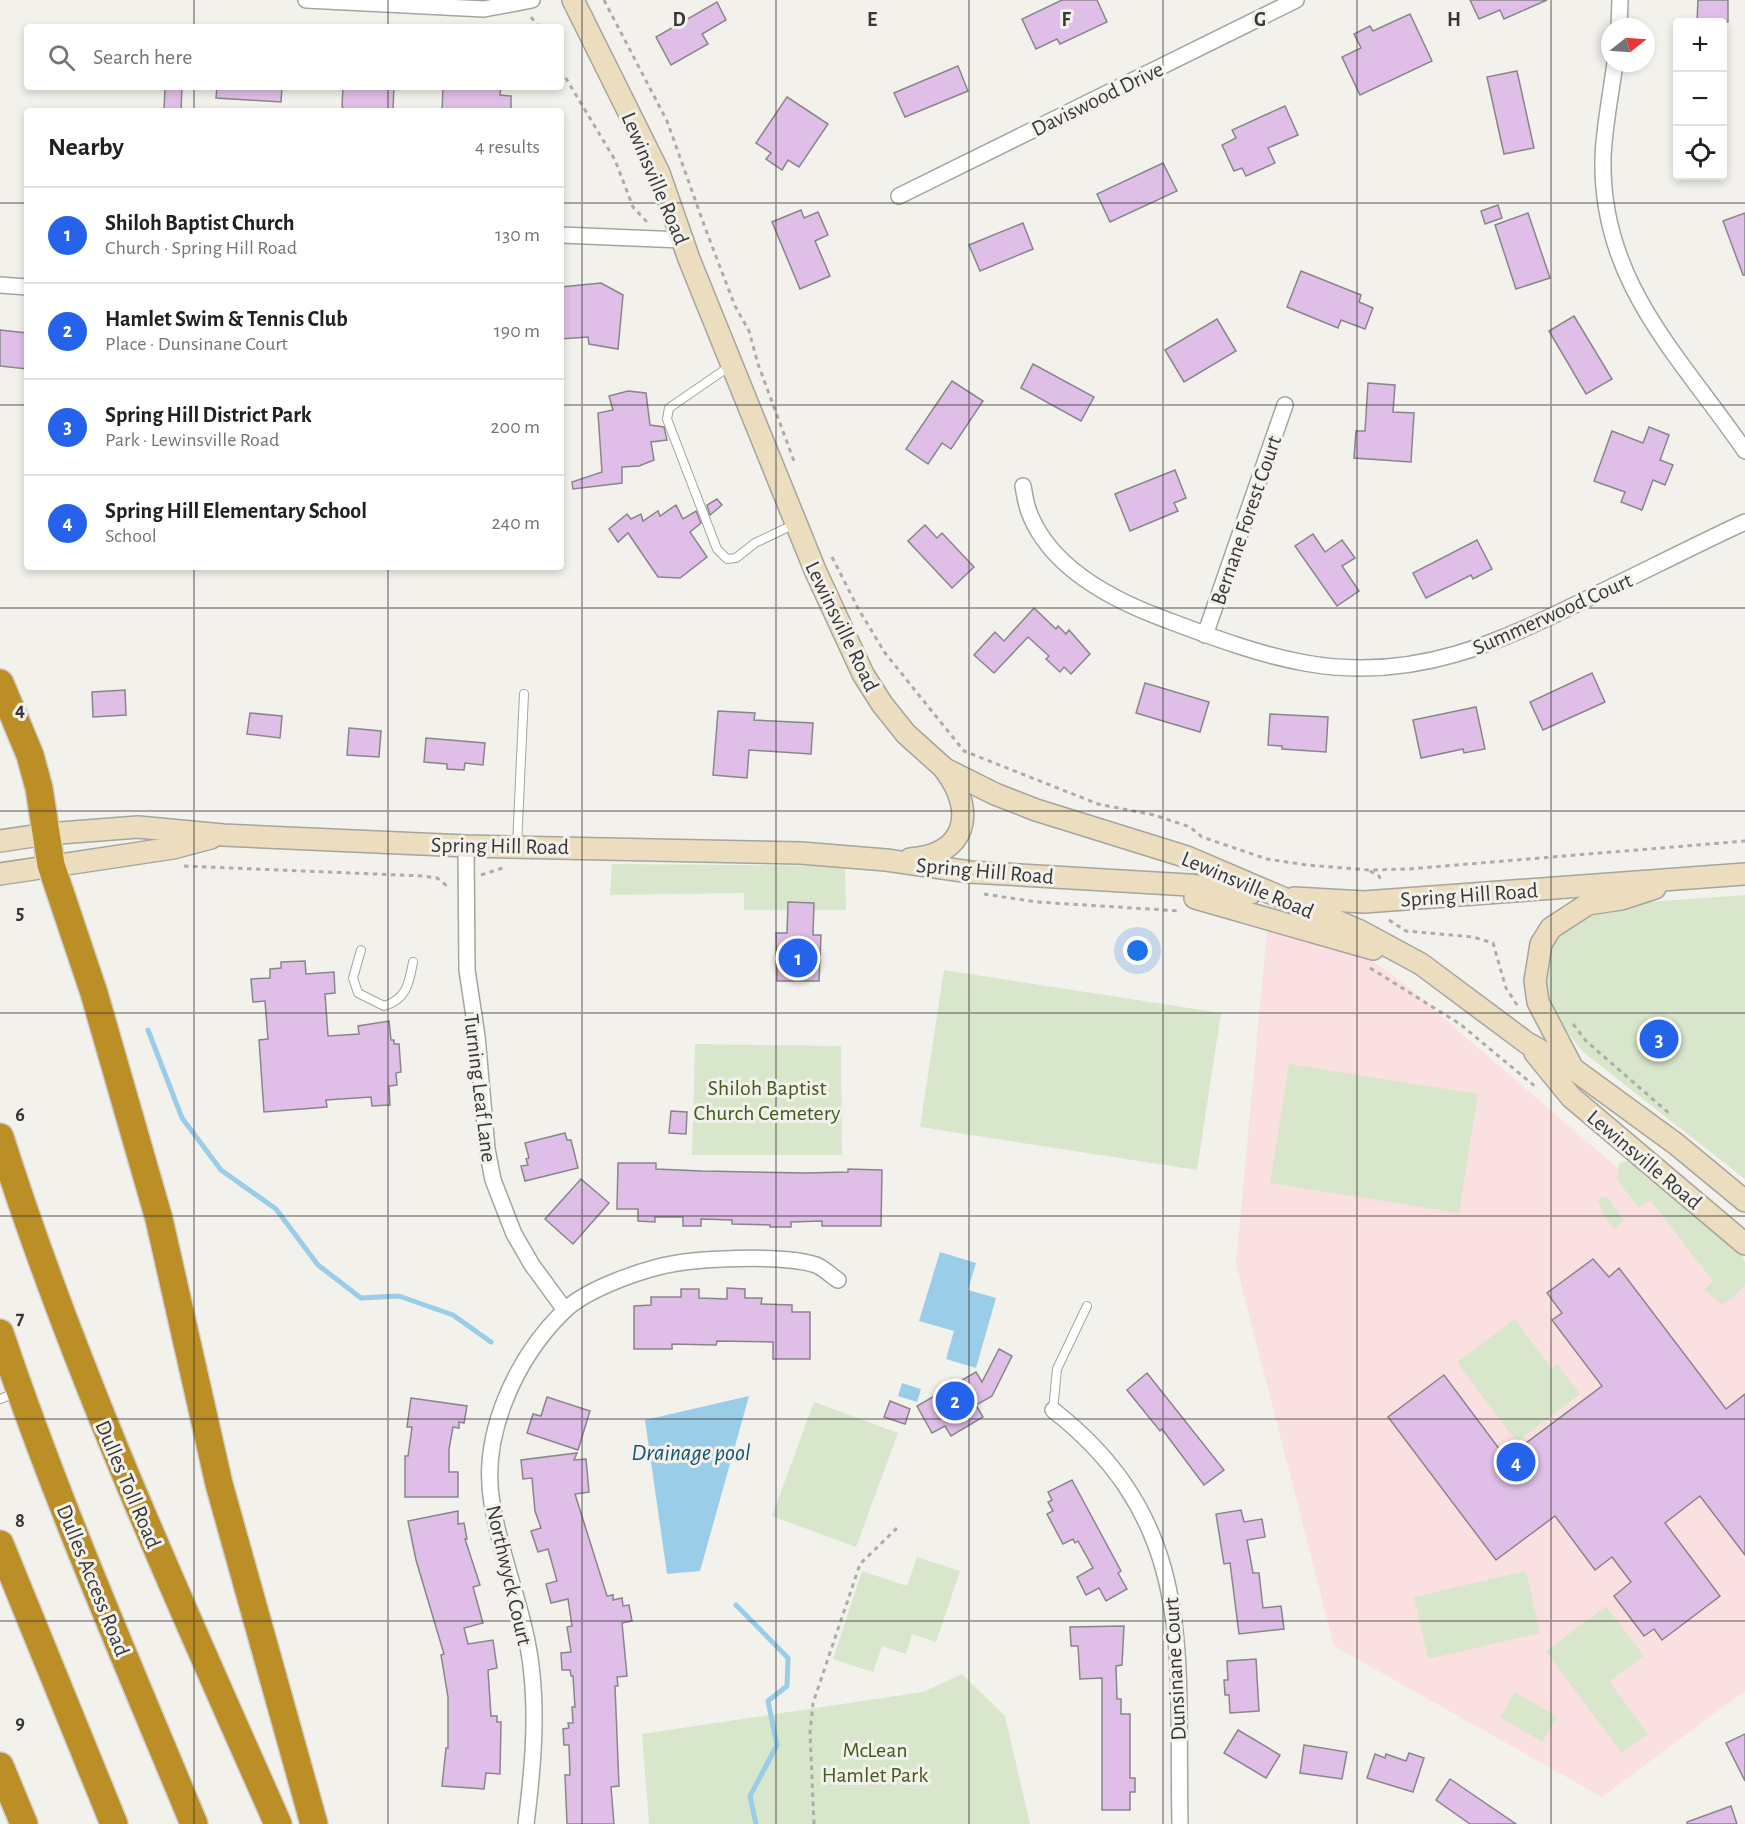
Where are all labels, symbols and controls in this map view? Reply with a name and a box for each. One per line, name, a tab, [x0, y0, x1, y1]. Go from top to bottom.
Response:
text: D	[672, 10, 686, 30]
text: E	[867, 10, 877, 30]
text: F	[1061, 10, 1071, 30]
text: G	[1254, 10, 1266, 30]
text: H	[1447, 10, 1461, 30]
north arrow	[1601, 18, 1655, 72]
map controls	[1673, 18, 1727, 180]
button: +	[1673, 18, 1727, 72]
search box	[24, 24, 564, 90]
icon: search	[45, 41, 78, 74]
text: Search here	[93, 46, 192, 68]
street label: Daviswood Drive	[1028, 57, 1167, 140]
button: −	[1673, 72, 1727, 126]
street label: Lewinsville Road	[617, 109, 693, 248]
button: locate	[1673, 126, 1727, 180]
text: Nearby	[48, 134, 124, 160]
text: 4 results	[475, 137, 540, 157]
text: Shiloh Baptist Church	[105, 212, 294, 234]
text: 1	[64, 225, 71, 245]
text: 130 m	[495, 225, 540, 245]
text: Church · Spring Hill Road	[105, 238, 297, 258]
text: Hamlet Swim & Tennis Club	[105, 308, 348, 330]
text: 2	[63, 321, 72, 341]
text: 190 m	[494, 321, 540, 341]
text: Place · Dunsinane Court	[105, 334, 288, 354]
text: Spring Hill District Park	[105, 404, 312, 426]
text: 3	[63, 417, 72, 437]
text: 200 m	[490, 417, 540, 437]
text: Park · Lewinsville Road	[105, 430, 279, 450]
street label: Bernane Forest Court	[1207, 433, 1285, 608]
text: Spring Hill Elementary School	[105, 500, 367, 522]
text: 4	[62, 513, 73, 533]
text: 240 m	[491, 513, 540, 533]
text: School	[105, 526, 157, 546]
street label: Lewinsville Road	[801, 558, 883, 695]
street label: Summerwood Court	[1469, 569, 1635, 659]
text: 4	[15, 700, 25, 720]
street label: Spring Hill Road	[431, 834, 569, 858]
street label: Lewinsville Road	[1178, 847, 1317, 923]
street label: Spring Hill Road	[915, 854, 1055, 888]
street label: Spring Hill Road	[1399, 879, 1539, 911]
text: 5	[16, 903, 24, 923]
pin: 1	[778, 936, 818, 980]
your location	[1123, 936, 1152, 965]
street label: Turning Leaf Lane	[460, 1013, 500, 1164]
pin: 3	[1640, 1016, 1678, 1062]
park label: Shiloh Baptist Church Cemetery	[693, 1077, 841, 1124]
text: 6	[15, 1105, 25, 1125]
street label: Lewinsville Road	[1583, 1106, 1706, 1214]
text: 7	[16, 1308, 25, 1328]
pin: 2	[936, 1378, 974, 1424]
street label: Dulles Toll Road	[91, 1417, 165, 1552]
pin: 4	[1496, 1440, 1536, 1484]
water label: Drainage pool	[631, 1441, 751, 1465]
street label: Dulles Access Road	[53, 1501, 133, 1659]
street label: Northwyck Court	[482, 1503, 536, 1648]
text: 8	[15, 1511, 25, 1531]
street label: Dunsinane Court	[1160, 1597, 1190, 1741]
text: 9	[15, 1713, 25, 1733]
park label: McLean Hamlet Park	[822, 1739, 928, 1786]

